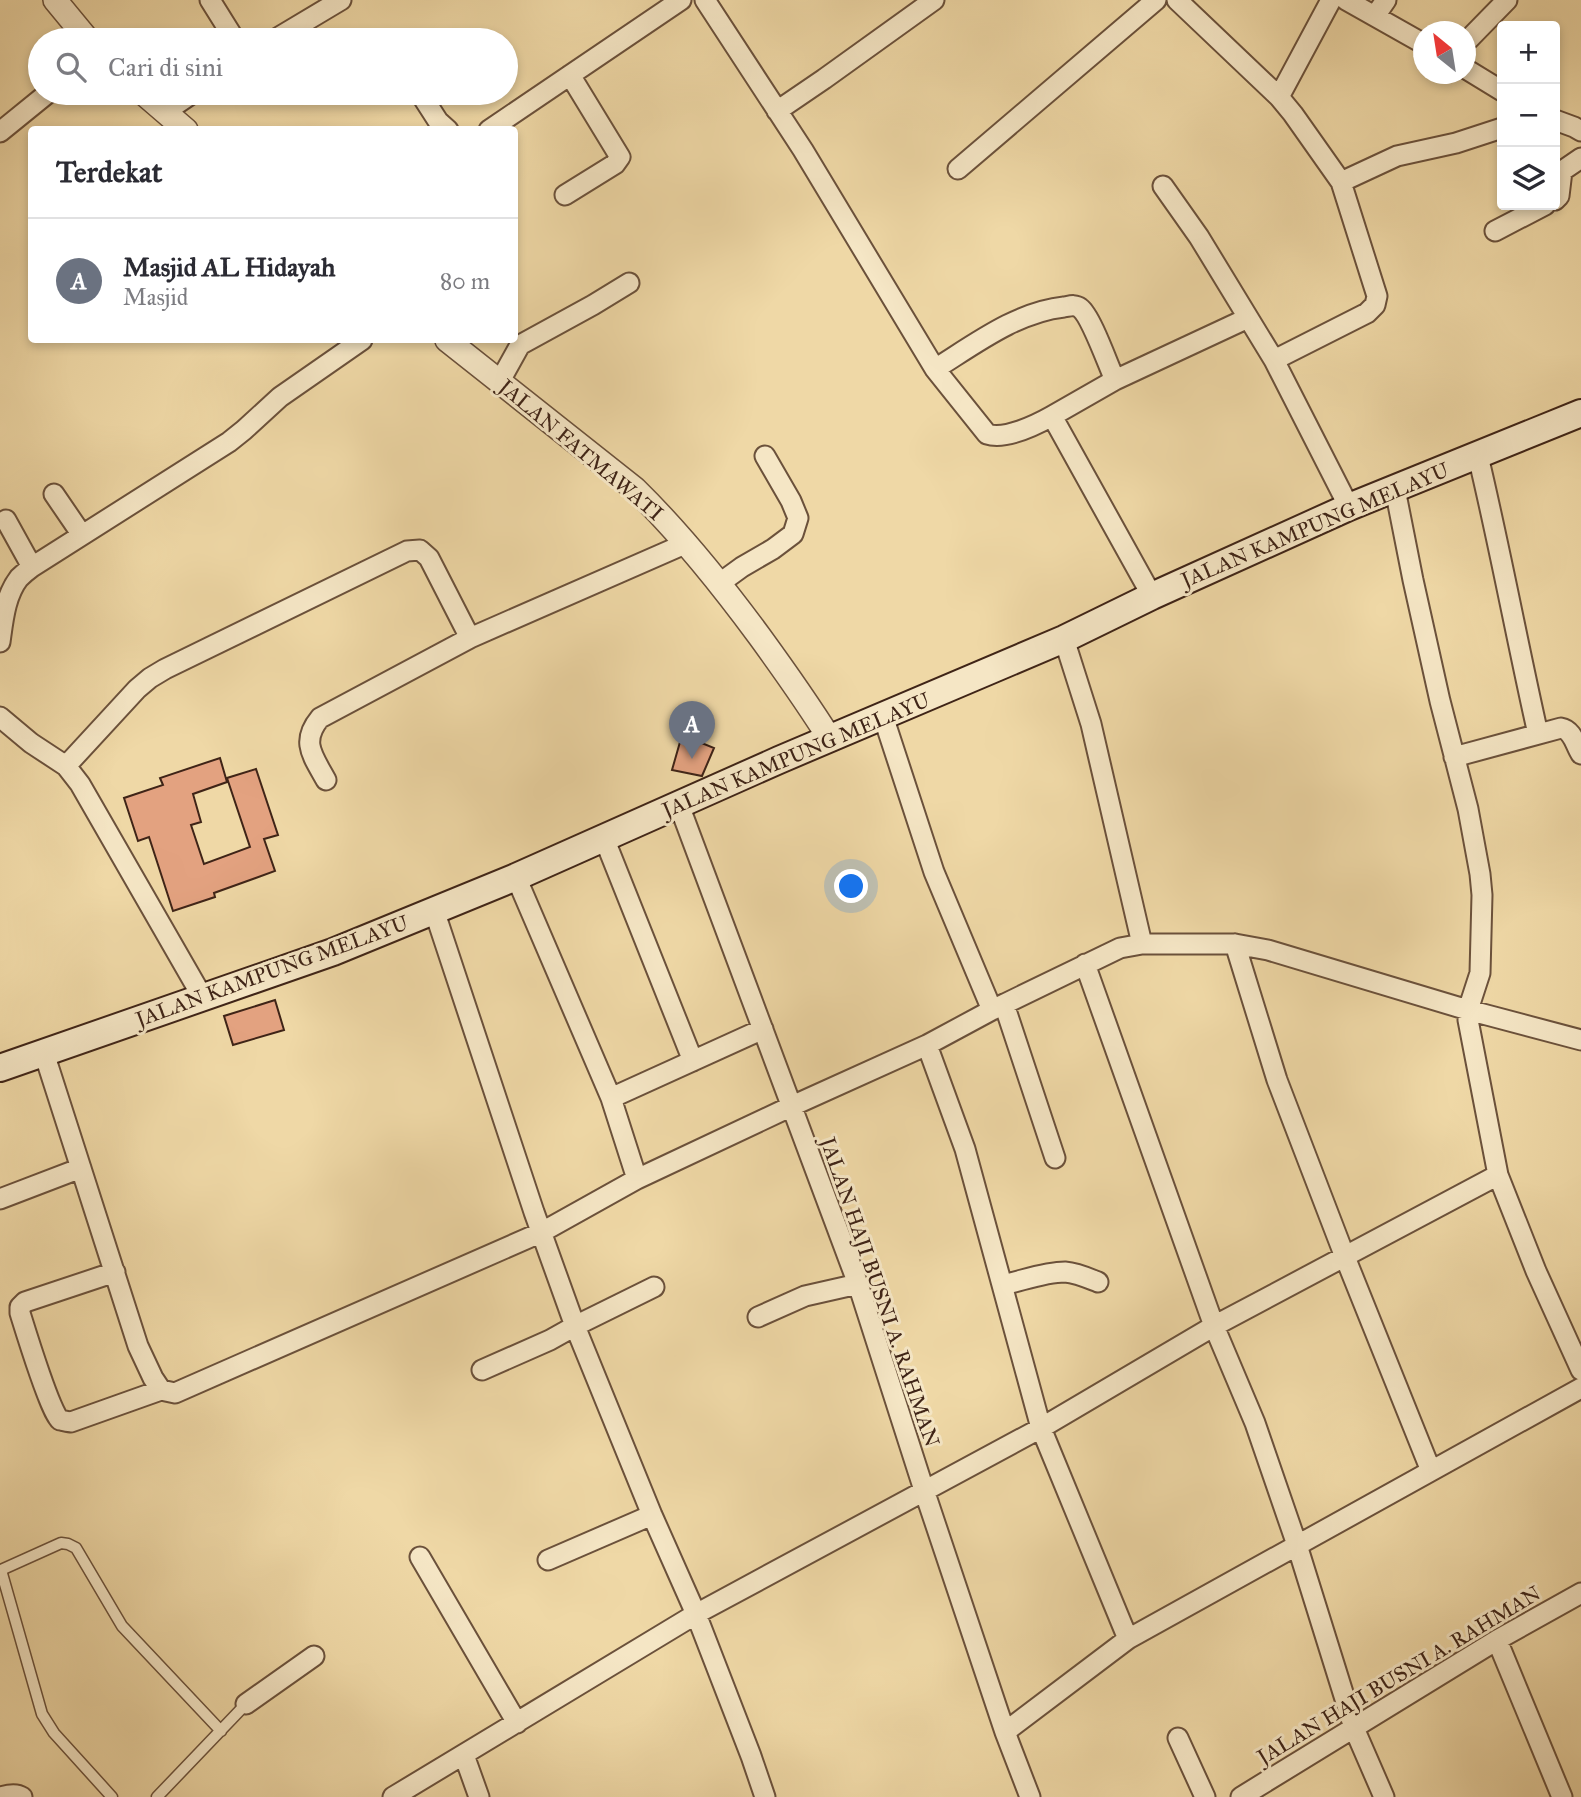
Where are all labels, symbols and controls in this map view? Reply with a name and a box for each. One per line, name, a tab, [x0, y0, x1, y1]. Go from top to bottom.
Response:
north arrow	[1413, 21, 1476, 84]
map controls	[1497, 21, 1560, 210]
button: +	[1497, 21, 1560, 84]
search box	[28, 28, 518, 105]
icon: search	[52, 48, 90, 86]
text: Cari di sini	[108, 51, 223, 83]
button: −	[1497, 84, 1560, 147]
button: layers	[1497, 147, 1560, 210]
text: Terdekat	[56, 154, 162, 190]
text: Masjid AL Hidayah	[123, 251, 335, 283]
text: A	[71, 267, 87, 295]
text: 80 m	[440, 267, 490, 295]
text: Masjid	[123, 283, 188, 311]
street label: JALAN FATMAWATI	[492, 372, 668, 526]
street label: JALAN KAMPUNG MELAYU	[1175, 457, 1453, 594]
street label: JALAN KAMPUNG MELAYU	[658, 687, 934, 823]
pin: A	[669, 701, 715, 759]
your location	[834, 869, 868, 903]
street label: JALAN KAMPUNG MELAYU	[130, 909, 412, 1033]
street label: JALAN HAJI BUSNI A. RAHMAN	[814, 1132, 945, 1451]
street label: JALAN HAJI BUSNI A. RAHMAN	[1251, 1580, 1546, 1771]

